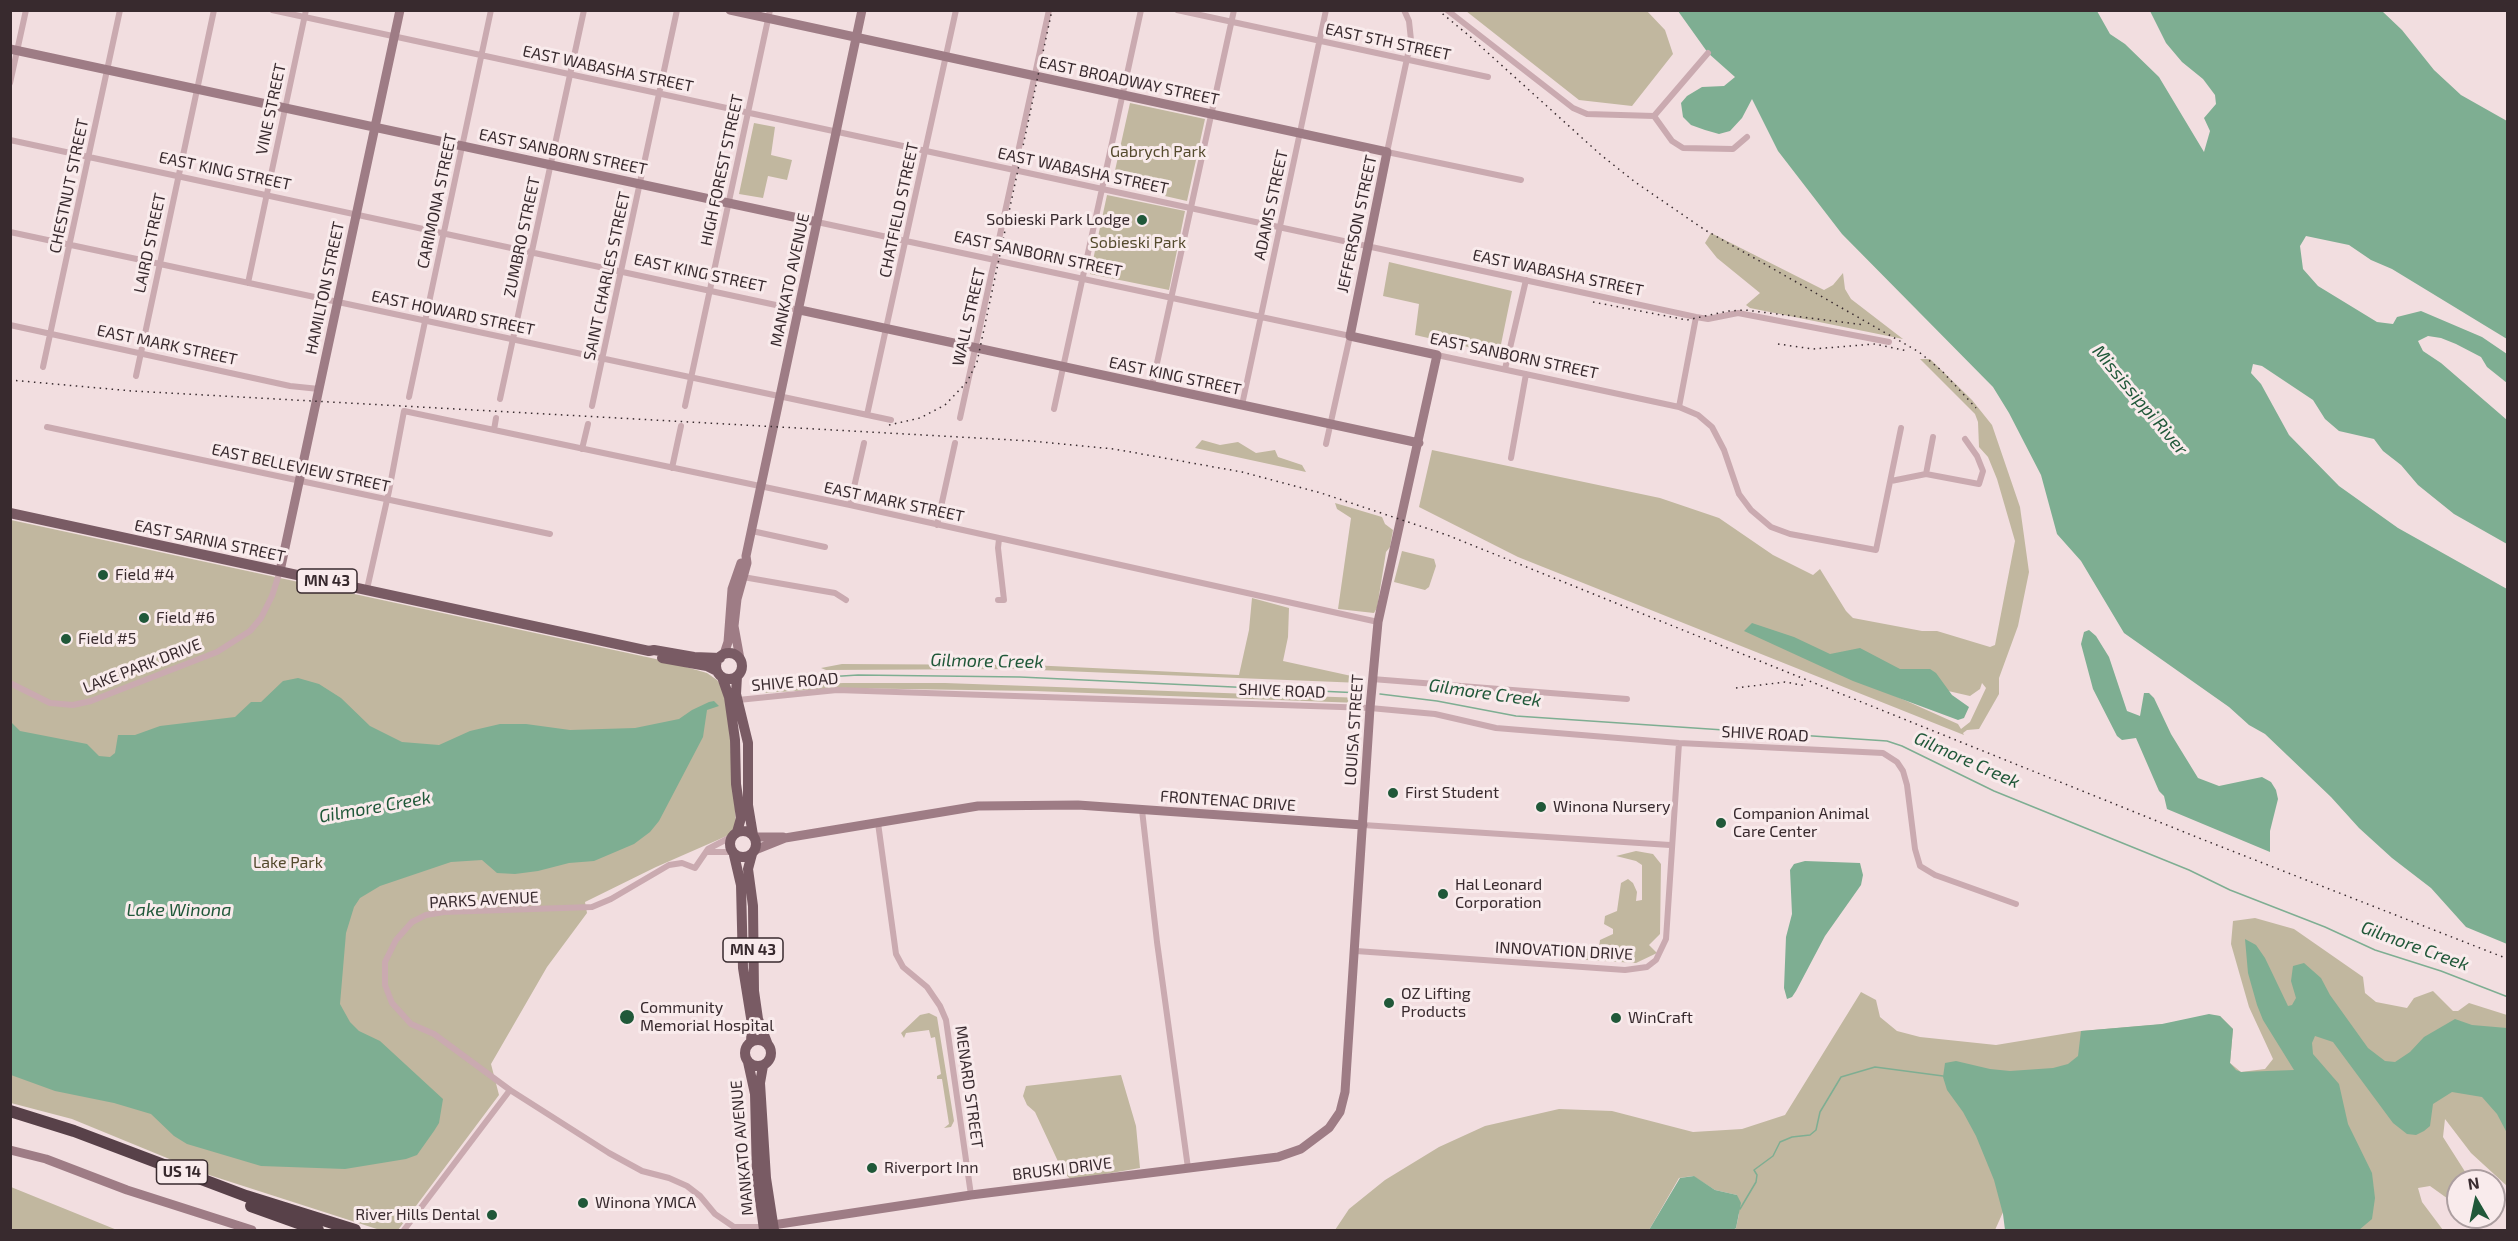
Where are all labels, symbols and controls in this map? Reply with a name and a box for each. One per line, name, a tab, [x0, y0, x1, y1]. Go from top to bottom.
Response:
street label: EAST 5TH STREET	[1323, 19, 1453, 65]
street label: EAST WABASHA STREET	[521, 42, 695, 96]
street label: EAST BROADWAY STREET	[1037, 53, 1221, 109]
street label: VINE STREET	[252, 61, 290, 157]
street label: HIGH FOREST STREET	[697, 92, 747, 248]
street label: CHESTNUT STREET	[45, 117, 93, 255]
street label: EAST SANBORN STREET	[477, 125, 649, 179]
street label: CARIMONA STREET	[413, 131, 461, 271]
street label: CHATFIELD STREET	[875, 141, 923, 279]
park label: Gabrych Park	[1110, 142, 1206, 162]
street label: EAST WABASHA STREET	[996, 144, 1170, 198]
street label: EAST KING STREET	[157, 148, 293, 194]
street label: ADAMS STREET	[1250, 148, 1292, 262]
street label: JEFFERSON STREET	[1333, 153, 1381, 295]
street label: ZUMBRO STREET	[500, 175, 544, 299]
street label: SAINT CHARLES STREET	[580, 190, 634, 362]
street label: LAIRD STREET	[130, 191, 170, 295]
place label: Sobieski Park Lodge	[986, 210, 1130, 230]
street label: MANKATO AVENUE	[766, 211, 814, 349]
marker: Sobieski Park Lodge	[1135, 213, 1149, 227]
street label: HAMILTON STREET	[302, 220, 348, 356]
street label: EAST SANBORN STREET	[952, 227, 1124, 281]
park label: Sobieski Park	[1090, 233, 1186, 253]
street label: EAST WABASHA STREET	[1471, 246, 1645, 300]
street label: EAST KING STREET	[632, 250, 768, 296]
street label: WALL STREET	[948, 266, 990, 368]
street label: EAST HOWARD STREET	[370, 286, 536, 340]
street label: EAST MARK STREET	[95, 321, 239, 369]
street label: EAST SANBORN STREET	[1428, 329, 1600, 383]
water label: Mississippi River	[2088, 341, 2192, 459]
street label: EAST KING STREET	[1107, 353, 1243, 399]
street label: EAST BELLEVIEW STREET	[210, 440, 392, 496]
street label: EAST MARK STREET	[822, 478, 966, 526]
street label: EAST SARNIA STREET	[133, 516, 287, 566]
place label: Field #4	[115, 565, 174, 585]
marker: Field #4	[96, 568, 110, 582]
road number: MN 43	[297, 569, 357, 593]
place label: Field #6	[156, 608, 215, 628]
marker: Field #6	[137, 611, 151, 625]
place label: Field #5	[78, 629, 136, 649]
marker: Field #5	[59, 632, 73, 646]
street label: LAKE PARK DRIVE	[80, 635, 204, 697]
water label: Gilmore Creek	[930, 649, 1044, 673]
street label: SHIVE ROAD	[751, 669, 839, 695]
street label: LOUISA STREET	[1341, 674, 1367, 786]
water label: Gilmore Creek	[1427, 674, 1543, 712]
street label: SHIVE ROAD	[1238, 680, 1326, 702]
street label: SHIVE ROAD	[1721, 722, 1809, 746]
water label: Gilmore Creek	[1911, 727, 2023, 793]
place label: First Student	[1405, 783, 1499, 803]
marker: First Student	[1386, 786, 1400, 800]
water label: Gilmore Creek	[317, 787, 433, 827]
street label: FRONTENAC DRIVE	[1159, 787, 1297, 815]
place label: Winona Nursery	[1553, 797, 1671, 817]
marker: Winona Nursery	[1534, 800, 1548, 814]
place label: Companion Animal Care Center	[1733, 804, 1869, 842]
marker: Companion Animal Care Center	[1714, 816, 1728, 830]
park label: Lake Park	[253, 853, 323, 873]
place label: Hal Leonard Corporation	[1455, 875, 1542, 913]
marker: Hal Leonard Corporation	[1436, 887, 1450, 901]
street label: PARKS AVENUE	[429, 888, 539, 912]
water label: Lake Winona	[126, 899, 232, 921]
water label: Gilmore Creek	[2358, 916, 2472, 976]
road number: MN 43	[723, 938, 783, 962]
street label: INNOVATION DRIVE	[1495, 938, 1633, 964]
place label: OZ Lifting Products	[1401, 984, 1471, 1022]
marker: OZ Lifting Products	[1382, 996, 1396, 1010]
place label: Community Memorial Hospital	[640, 998, 774, 1036]
marker: Community Memorial Hospital	[618, 1008, 636, 1026]
place label: WinCraft	[1628, 1008, 1693, 1028]
marker: WinCraft	[1609, 1011, 1623, 1025]
street label: MENARD STREET	[951, 1024, 987, 1150]
street label: MANKATO AVENUE	[727, 1079, 757, 1217]
street label: BRUSKI DRIVE	[1011, 1153, 1113, 1185]
place label: Riverport Inn	[884, 1158, 978, 1178]
road number: US 14	[156, 1160, 207, 1184]
marker: Riverport Inn	[865, 1161, 879, 1175]
north arrow	[2446, 1169, 2506, 1229]
text: N	[2466, 1172, 2481, 1193]
place label: Winona YMCA	[595, 1193, 696, 1213]
marker: Winona YMCA	[576, 1196, 590, 1210]
place label: River Hills Dental	[355, 1205, 480, 1225]
marker: River Hills Dental	[485, 1208, 499, 1222]

